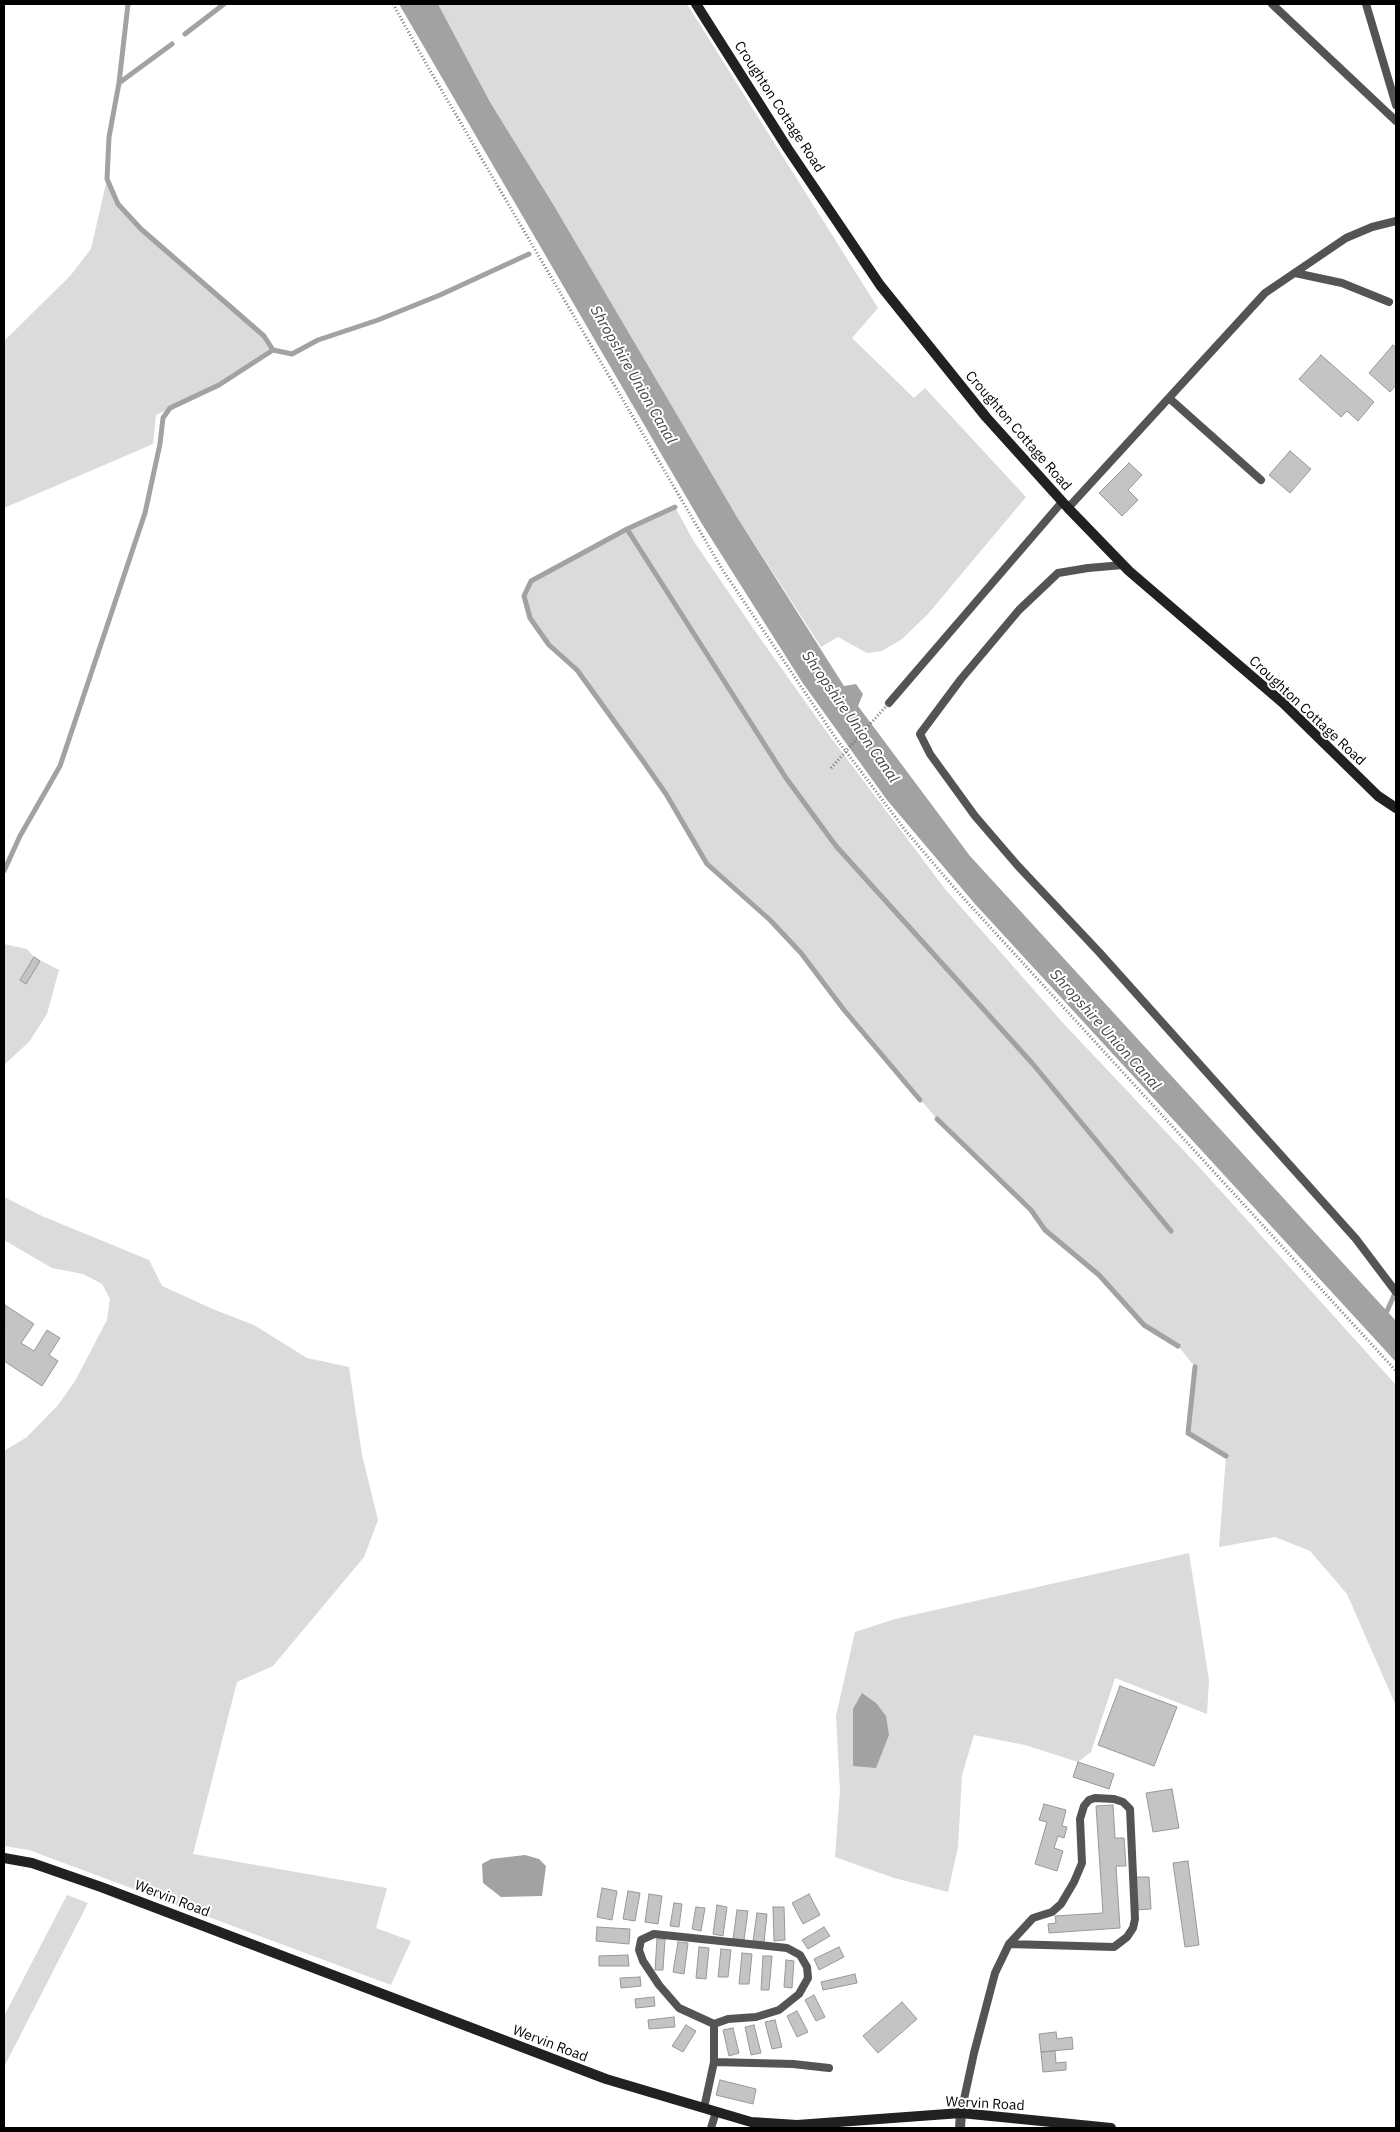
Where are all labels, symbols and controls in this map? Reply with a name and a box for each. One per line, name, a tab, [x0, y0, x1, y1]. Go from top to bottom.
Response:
street label: Croughton Cottage Road	[730, 38, 828, 176]
water label: Shropshire Union Canal	[586, 303, 680, 447]
street label: Croughton Cottage Road	[961, 368, 1075, 494]
water label: Shropshire Union Canal	[798, 648, 902, 786]
street label: Croughton Cottage Road	[1245, 653, 1369, 769]
water label: Shropshire Union Canal	[1046, 966, 1164, 1094]
street label: Wervin Road	[132, 1877, 212, 1921]
street label: Wervin Road	[510, 2022, 590, 2066]
street label: Wervin Road	[945, 2094, 1025, 2114]

